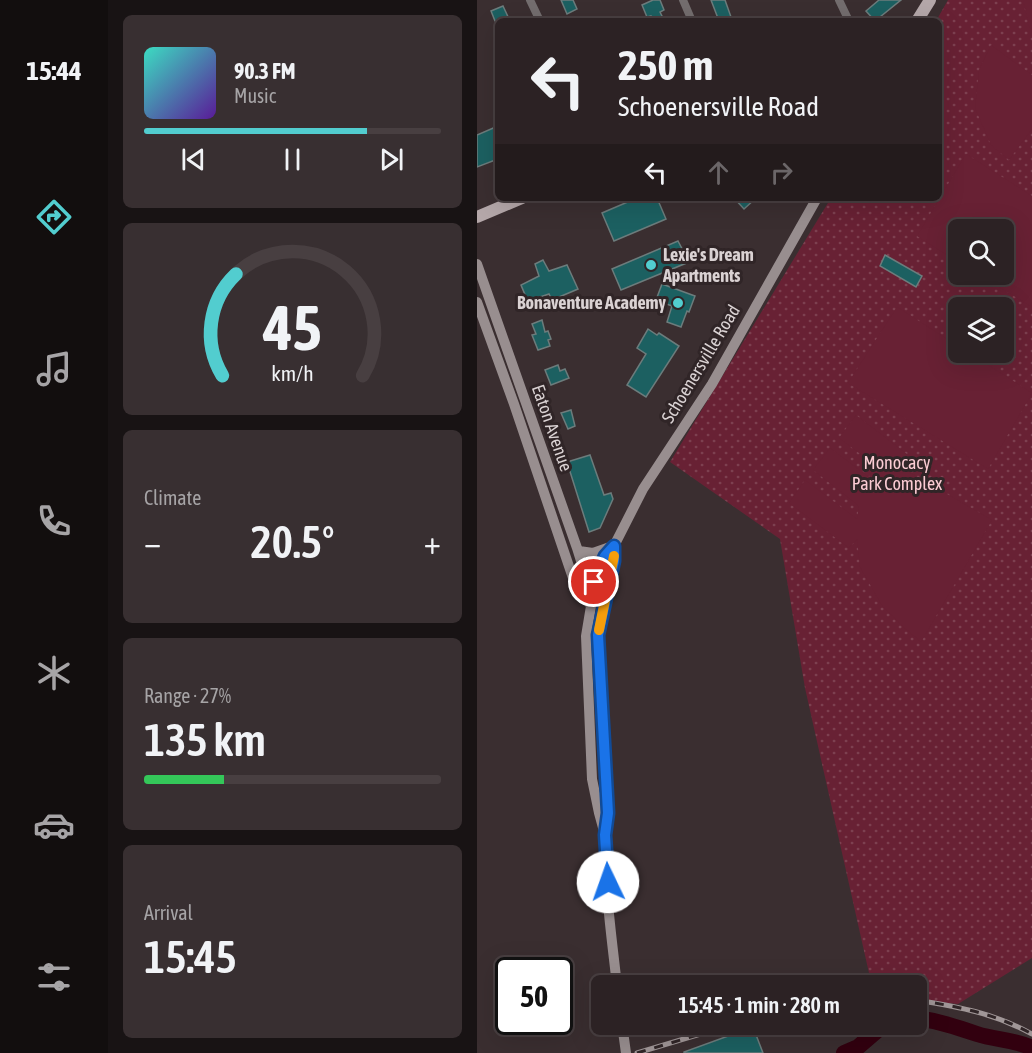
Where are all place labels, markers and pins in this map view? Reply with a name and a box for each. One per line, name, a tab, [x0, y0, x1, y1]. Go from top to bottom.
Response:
place label: Lexie's Dream Apartments	[662, 244, 754, 286]
marker: Lexie's Dream Apartments	[644, 258, 658, 272]
place label: Bonaventure Academy	[517, 292, 667, 313]
marker: Bonaventure Academy	[671, 296, 685, 310]
pin	[568, 556, 619, 607]

